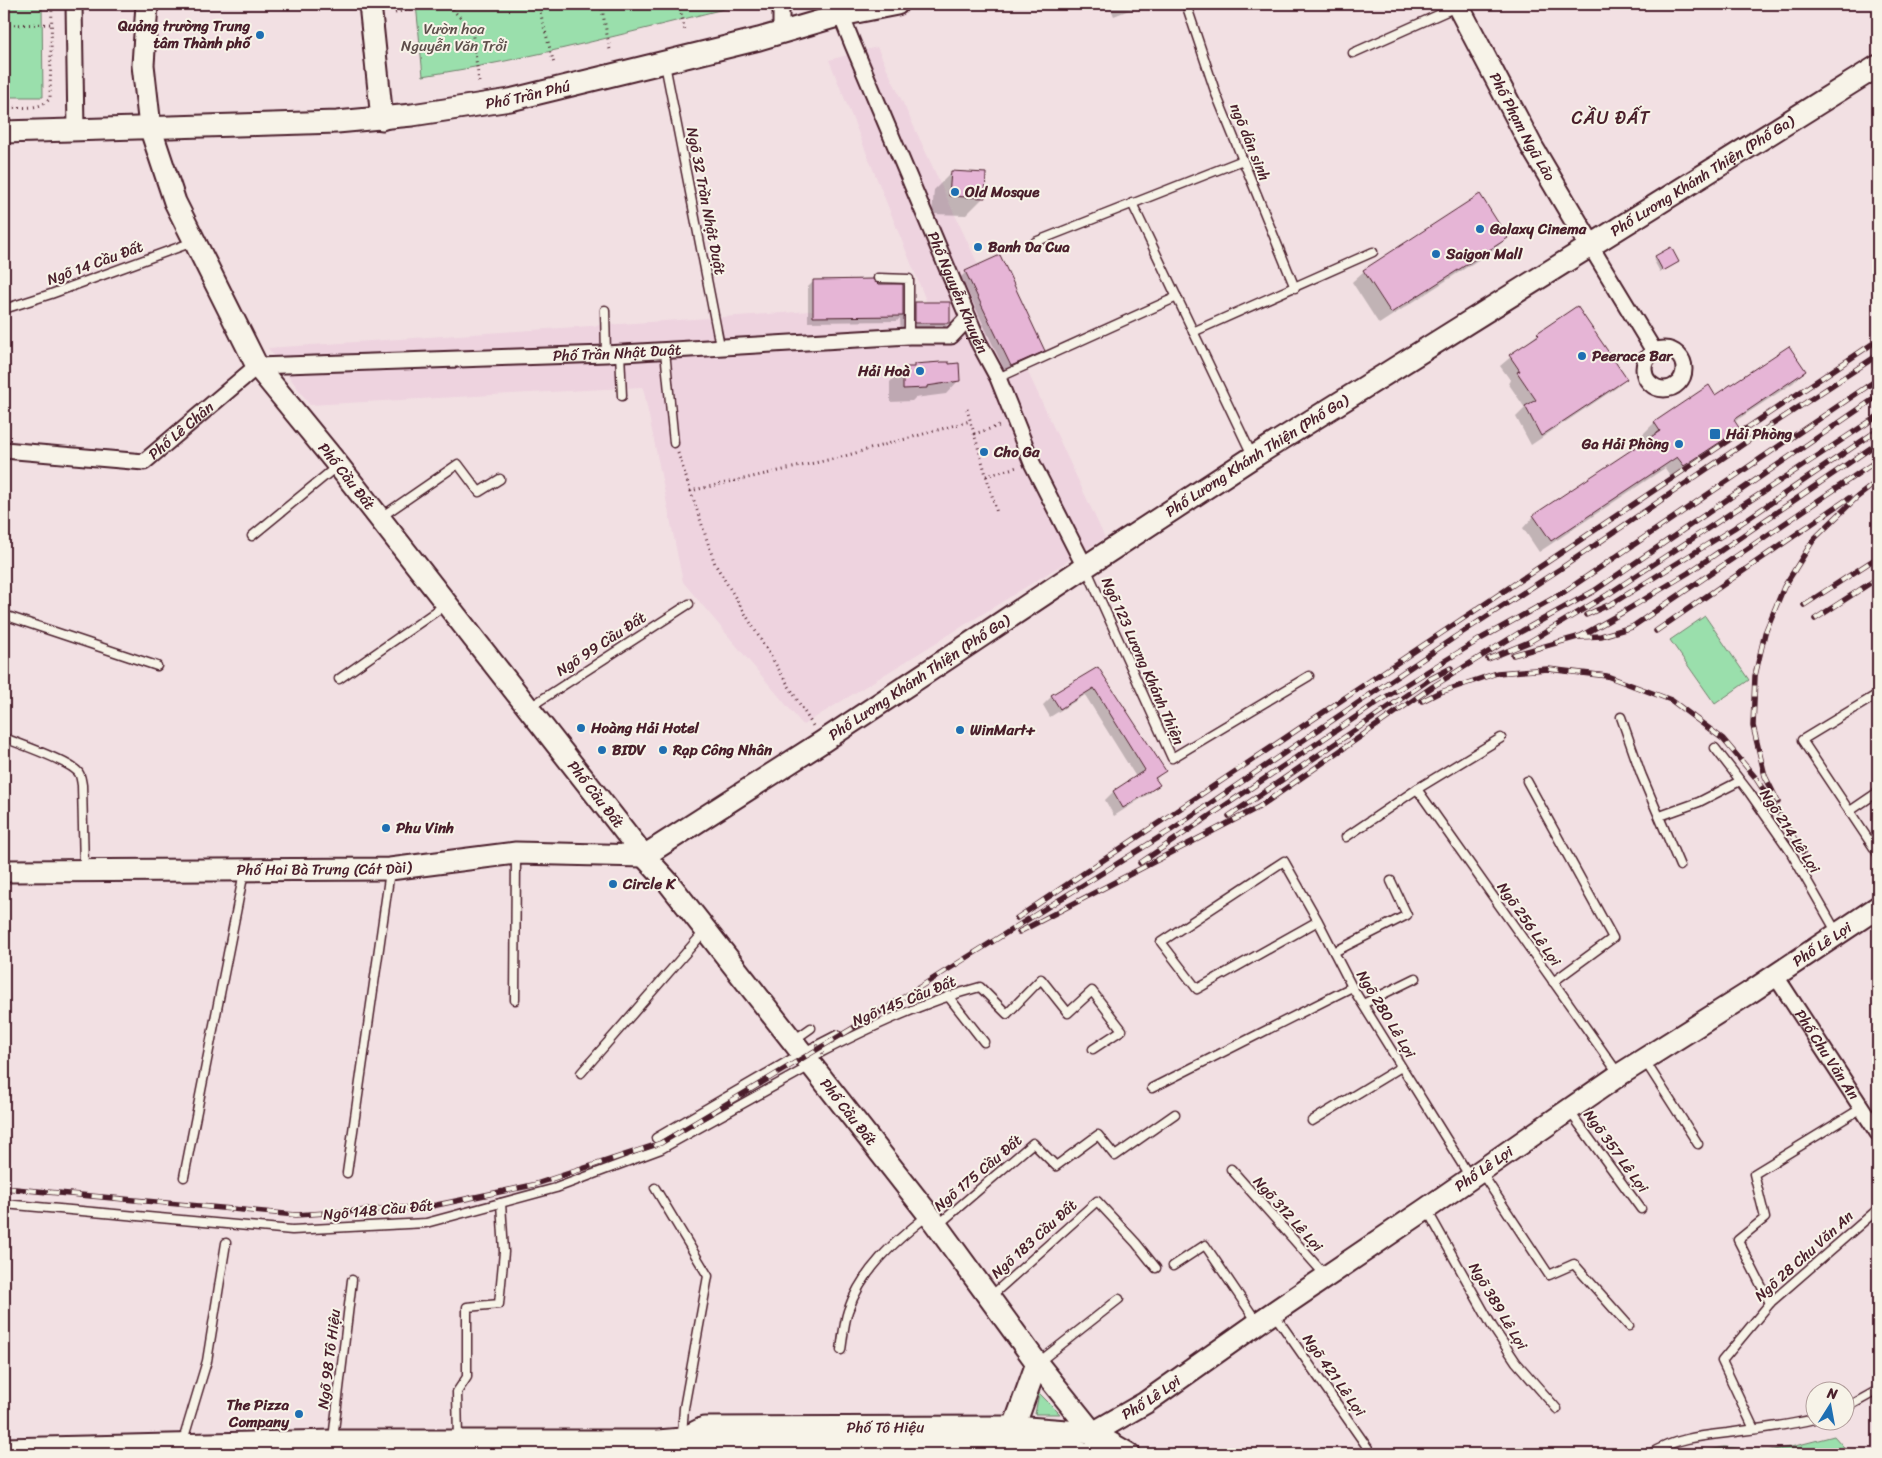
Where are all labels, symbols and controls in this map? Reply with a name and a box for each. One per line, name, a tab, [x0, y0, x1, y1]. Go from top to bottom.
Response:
place label: Quảng trường Trung tâm Thành phố	[117, 13, 252, 56]
park label: Vườn hoa Nguyễn Văn Trỗi	[401, 16, 508, 59]
marker: Quảng trường Trung tâm Thành phố	[254, 29, 266, 41]
street label: Phố Phạm Ngũ Lão	[1482, 68, 1563, 186]
street label: Phố Trần Phú	[484, 73, 574, 117]
street label: ngõ dân sinh	[1223, 99, 1277, 185]
district label: CẦU ĐẤT	[1571, 102, 1651, 134]
street label: Phố Lương Khánh Thiện (Phố Ga)	[1605, 108, 1800, 244]
street label: Ngõ 32 Trần Nhật Duật	[679, 125, 733, 278]
place label: Old Mosque	[964, 179, 1040, 205]
marker: Old Mosque	[949, 186, 961, 198]
place label: Galaxy Cinema	[1489, 216, 1587, 242]
marker: Galaxy Cinema	[1474, 223, 1486, 235]
street label: Phố Nguyễn Khuyến	[920, 227, 995, 358]
street label: Ngõ 14 Cầu Đất	[43, 233, 147, 293]
place label: Banh Da Cua	[988, 234, 1070, 260]
marker: Banh Da Cua	[972, 241, 984, 253]
place label: Saigon Mall	[1445, 241, 1523, 267]
marker: Saigon Mall	[1430, 248, 1442, 260]
street label: Phố Trần Nhật Duật	[552, 337, 682, 369]
place label: Peerace Bar	[1592, 343, 1674, 369]
marker: Peerace Bar	[1576, 350, 1588, 362]
place label: Hải Hoà	[857, 358, 910, 384]
marker: Hải Hoà	[914, 365, 926, 377]
street label: Phố Lương Khánh Thiện (Phố Ga)	[1160, 387, 1354, 524]
street label: Phố Lê Chân	[142, 395, 220, 466]
place label: Hải Phòng	[1725, 421, 1793, 447]
marker: Hải Phòng	[1708, 427, 1722, 441]
place label: Ga Hải Phòng	[1581, 431, 1669, 457]
street label: Phố Cầu Đất	[311, 437, 382, 516]
marker: Ga Hải Phòng	[1673, 438, 1685, 450]
place label: Cho Ga	[993, 439, 1040, 465]
marker: Cho Ga	[978, 446, 990, 458]
street label: Ngõ 123 Lương Khánh Thiện	[1094, 573, 1192, 749]
street label: Ngõ 99 Cầu Đất	[550, 605, 652, 683]
street label: Phố Lương Khánh Thiện (Phố Ga)	[823, 607, 1016, 747]
place label: Hoàng Hải Hotel	[590, 715, 700, 741]
place label: WinMart+	[970, 717, 1036, 743]
marker: Hoàng Hải Hotel	[575, 722, 587, 734]
marker: WinMart+	[954, 724, 966, 736]
place label: BIDV	[612, 737, 646, 763]
place label: Rạp Công Nhân	[672, 737, 773, 763]
marker: BIDV	[596, 744, 608, 756]
marker: Rạp Công Nhân	[657, 744, 669, 756]
street label: Phố Cầu Đất	[561, 755, 631, 834]
street label: Ngõ 214 Lê Lợi	[1753, 784, 1828, 879]
place label: Phu Vinh	[396, 815, 454, 841]
marker: Phu Vinh	[380, 822, 392, 834]
street label: Phố Hai Bà Trưng (Cát Dài)	[236, 853, 414, 883]
place label: Circle K	[622, 871, 677, 897]
street label: Ngõ 256 Lê Lợi	[1490, 876, 1568, 972]
marker: Circle K	[607, 878, 619, 890]
street label: Phố Lê Lợi	[1787, 914, 1858, 974]
street label: Ngõ 280 Lê Lợi	[1349, 965, 1423, 1064]
street label: Ngõ 145 Cầu Đất	[848, 968, 960, 1034]
street label: Phố Chu Văn An	[1788, 1004, 1866, 1105]
street label: Phố Cầu Đất	[813, 1072, 884, 1152]
street label: Ngõ 357 Lê Lợi	[1577, 1104, 1656, 1199]
street label: Ngõ 175 Cầu Đất	[928, 1128, 1029, 1218]
street label: Phố Lê Lợi	[1449, 1139, 1520, 1199]
street label: Ngõ 312 Lê Lợi	[1247, 1170, 1330, 1259]
street label: Ngõ 148 Cầu Đất	[322, 1192, 434, 1228]
street label: Ngõ 183 Cầu Đất	[985, 1193, 1084, 1285]
street label: Ngõ 28 Chu Văn An	[1748, 1204, 1860, 1308]
street label: Ngõ 389 Lê Lợi	[1462, 1257, 1535, 1356]
street label: Ngõ 98 Tô Hiệu	[310, 1307, 348, 1411]
street label: Ngõ 421 Lê Lợi	[1296, 1328, 1373, 1423]
street label: Phố Lê Lợi	[1116, 1368, 1187, 1427]
north arrow	[1804, 1380, 1854, 1430]
text: N	[1824, 1380, 1840, 1407]
place label: The Pizza Company	[226, 1392, 290, 1435]
marker: The Pizza Company	[293, 1408, 305, 1420]
street label: Phố Tô Hiệu	[847, 1414, 924, 1441]

